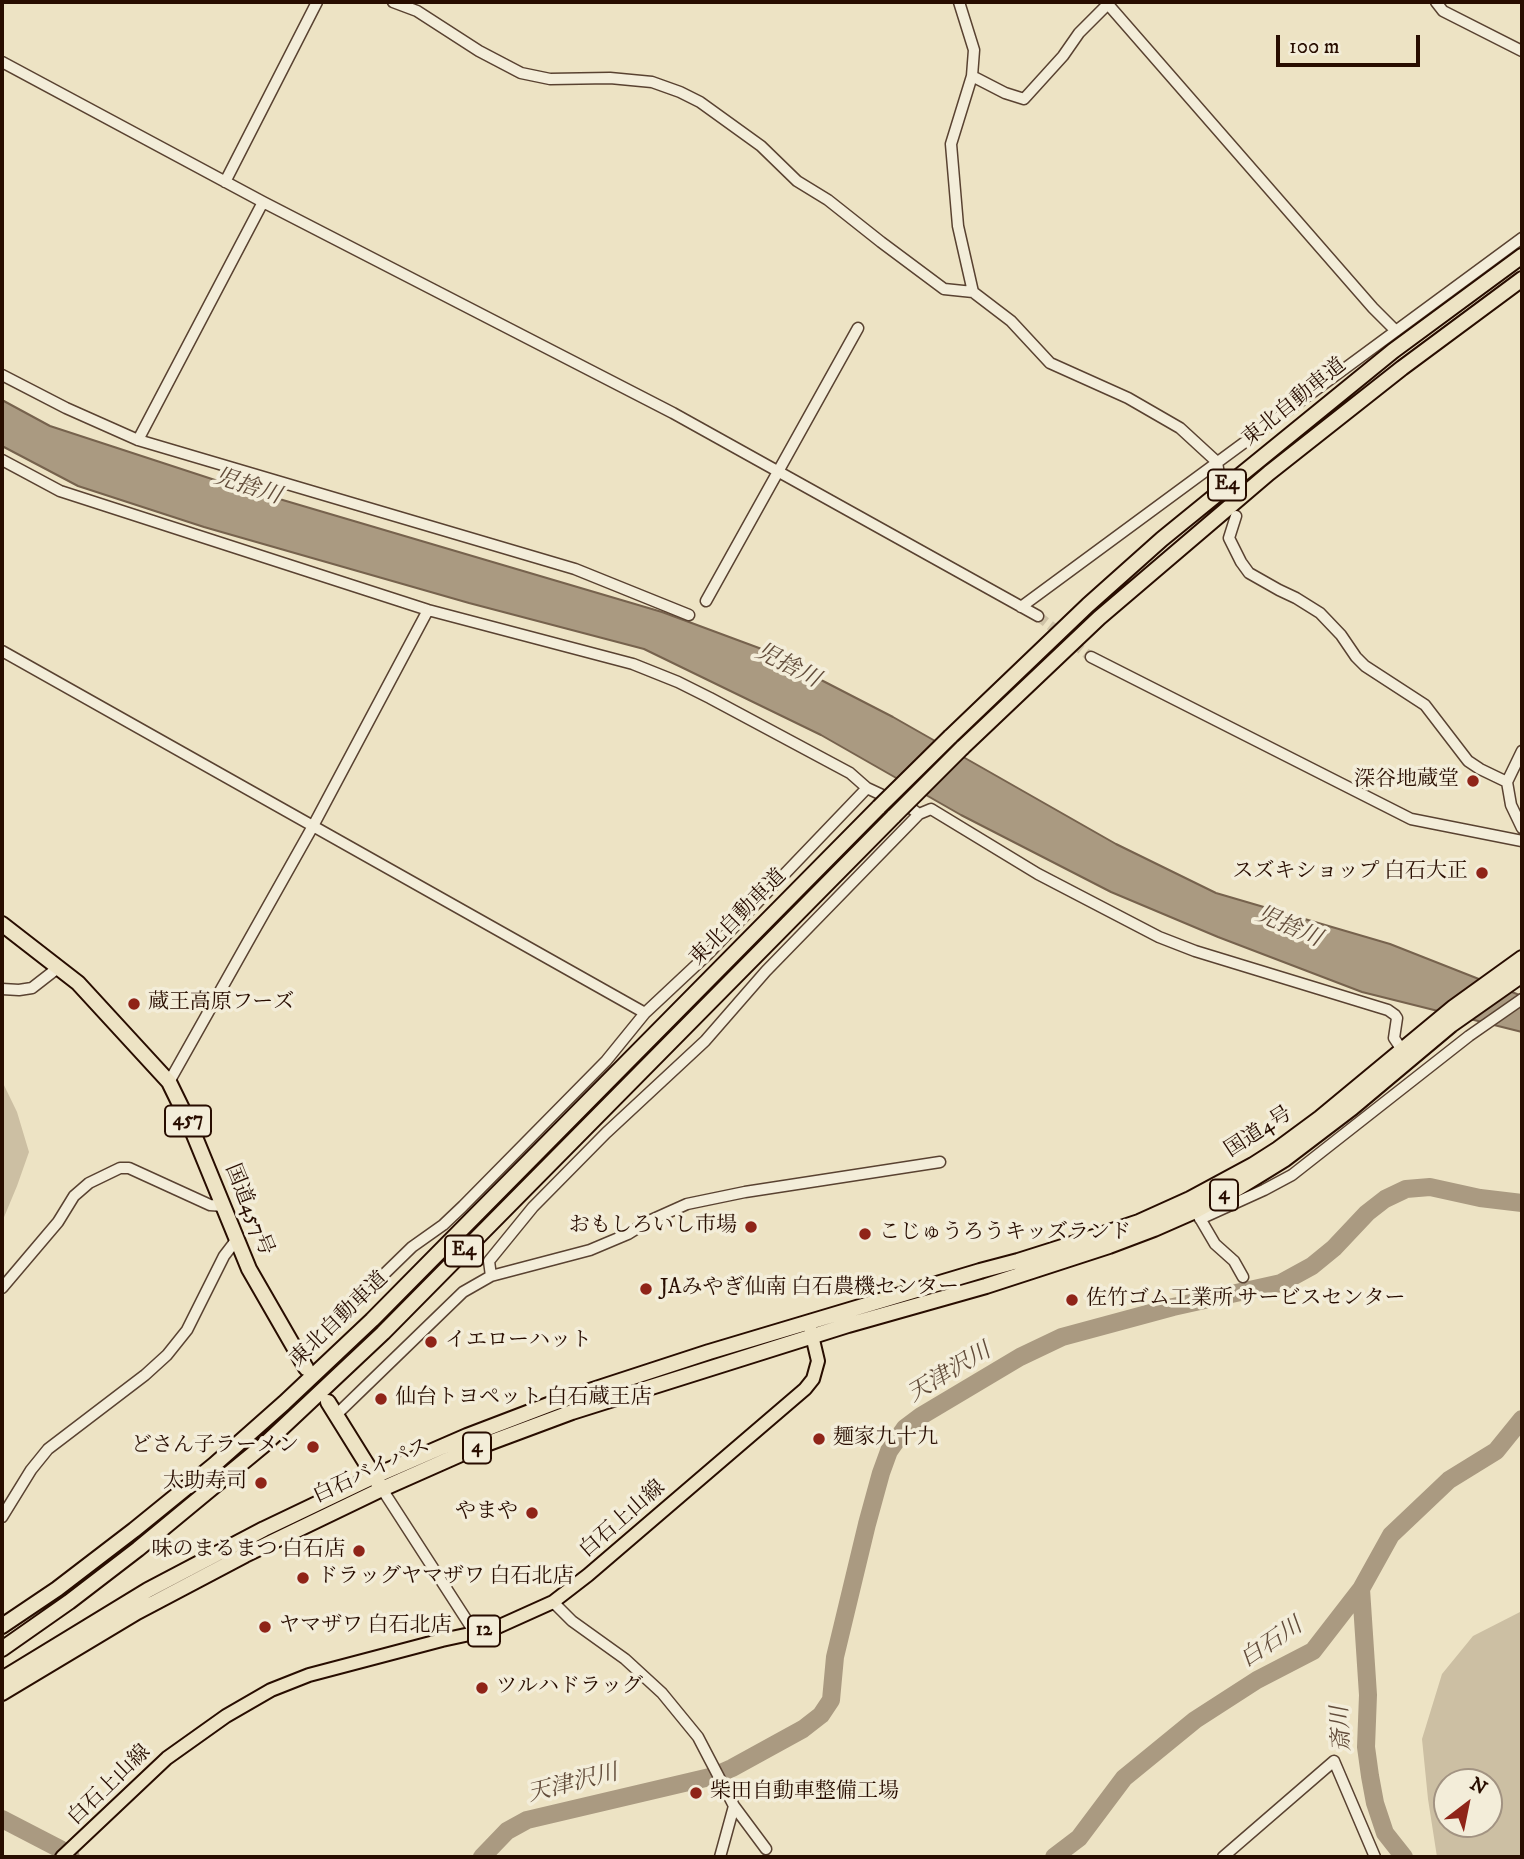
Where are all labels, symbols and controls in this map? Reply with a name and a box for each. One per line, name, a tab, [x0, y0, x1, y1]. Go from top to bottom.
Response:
scale bar	[1279, 21, 1422, 65]
text: 100 m	[1289, 34, 1340, 60]
street label: 東北自動車道	[1238, 354, 1352, 452]
water label: 児捨川	[210, 464, 284, 512]
road number: E4	[1208, 470, 1246, 500]
water label: 児捨川	[750, 639, 824, 695]
place label: 深谷地蔵堂	[1354, 768, 1459, 794]
marker: 深谷地蔵堂	[1465, 773, 1481, 789]
place label: スズキショップ 白石大正	[1232, 860, 1468, 886]
street label: 東北自動車道	[686, 865, 792, 971]
marker: スズキショップ 白石大正	[1474, 865, 1490, 881]
water label: 児捨川	[1251, 902, 1325, 954]
place label: 蔵王高原フーズ	[148, 991, 294, 1017]
marker: 蔵王高原フーズ	[126, 996, 142, 1012]
street label: 国道4号	[1221, 1102, 1297, 1164]
road number: 457	[165, 1106, 211, 1136]
street label: 国道457号	[218, 1161, 278, 1259]
road number: 4	[1210, 1180, 1238, 1210]
place label: おもしろいし市場	[569, 1214, 737, 1240]
marker: おもしろいし市場	[743, 1219, 759, 1235]
place label: こじゅうろうキッズランド	[879, 1221, 1131, 1247]
marker: こじゅうろうキッズランド	[857, 1226, 873, 1242]
road number: E4	[445, 1236, 483, 1266]
street label: 東北自動車道	[286, 1267, 394, 1373]
place label: JAみやぎ仙南 白石農機センター	[660, 1276, 959, 1302]
marker: JAみやぎ仙南 白石農機センター	[638, 1281, 654, 1297]
place label: 佐竹ゴム工業所 サービスセンター	[1086, 1287, 1406, 1313]
marker: 佐竹ゴム工業所 サービスセンター	[1064, 1292, 1080, 1308]
place label: イエローハット	[445, 1329, 592, 1355]
marker: イエローハット	[423, 1334, 439, 1350]
water label: 天津沢川	[903, 1338, 997, 1410]
place label: 仙台トヨペット 白石蔵王店	[395, 1386, 652, 1412]
marker: 仙台トヨペット 白石蔵王店	[373, 1391, 389, 1407]
place label: 麺家九十九	[833, 1426, 938, 1452]
marker: 麺家九十九	[811, 1431, 827, 1447]
road number: 4	[463, 1432, 491, 1464]
place label: どさん子ラーメン	[131, 1434, 299, 1460]
street label: 白石バイパス	[310, 1434, 434, 1510]
marker: どさん子ラーメン	[305, 1439, 321, 1455]
place label: 太助寿司	[163, 1470, 247, 1496]
marker: 太助寿司	[253, 1475, 269, 1491]
street label: 白石上山線	[575, 1476, 671, 1564]
place label: やまや	[455, 1500, 518, 1526]
marker: やまや	[524, 1505, 540, 1521]
place label: 味のまるまつ 白石店	[151, 1538, 345, 1564]
marker: 味のまるまつ 白石店	[351, 1543, 367, 1559]
place label: ドラッグヤマザワ 白石北店	[317, 1565, 574, 1591]
marker: ドラッグヤマザワ 白石北店	[295, 1570, 311, 1586]
water label: 白石川	[1236, 1613, 1308, 1675]
place label: ヤマザワ 白石北店	[279, 1614, 452, 1640]
road number: 12	[468, 1616, 500, 1646]
marker: ヤマザワ 白石北店	[257, 1619, 273, 1635]
place label: ツルハドラッグ	[496, 1675, 643, 1701]
marker: ツルハドラッグ	[474, 1680, 490, 1696]
water label: 斎川	[1328, 1705, 1358, 1753]
street label: 白石上山線	[63, 1740, 157, 1832]
water label: 天津沢川	[525, 1760, 621, 1810]
north arrow	[1433, 1768, 1503, 1838]
text: N	[1466, 1773, 1491, 1800]
place label: 柴田自動車整備工場	[710, 1780, 899, 1806]
marker: 柴田自動車整備工場	[688, 1785, 704, 1801]

